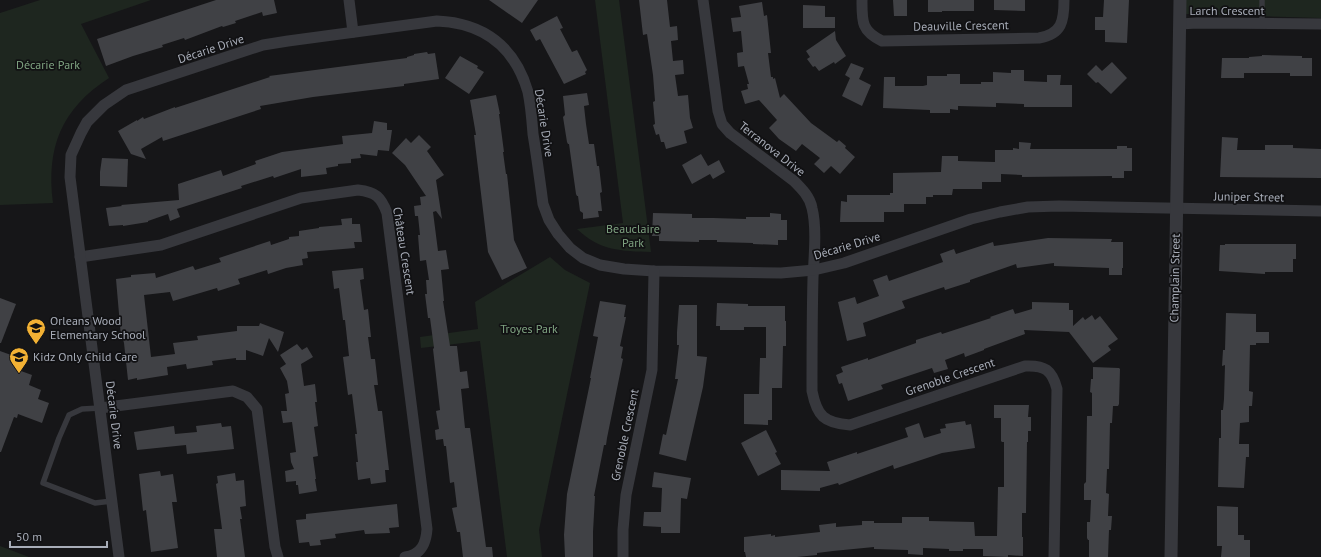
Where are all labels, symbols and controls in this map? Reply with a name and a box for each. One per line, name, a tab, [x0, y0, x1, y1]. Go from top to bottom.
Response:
street label: Larch Crescent	[1190, 3, 1264, 18]
street label: Deauville Crescent	[913, 17, 1009, 34]
street label: Décarie Drive	[176, 31, 246, 66]
park label: Décarie Park	[16, 57, 80, 72]
street label: Décarie Drive	[532, 88, 557, 158]
street label: Terranova Drive	[736, 118, 808, 179]
street label: Juniper Street	[1213, 188, 1284, 205]
street label: Château Crescent	[390, 206, 419, 296]
park label: Beauclaire Park	[606, 221, 660, 250]
street label: Décarie Drive	[812, 228, 882, 263]
street label: Champlain Street	[1166, 234, 1183, 322]
place label: Orleans Wood Elementary School	[50, 313, 146, 342]
school or university icon: Orleans Wood Elementary School	[25, 317, 47, 345]
park label: Troyes Park	[500, 321, 558, 336]
school or university icon: Kidz Only Child Care	[8, 346, 30, 374]
place label: Kidz Only Child Care	[33, 349, 137, 364]
street label: Grenoble Crescent	[903, 354, 997, 399]
street label: Décarie Drive	[103, 380, 126, 450]
street label: Grenoble Crescent	[607, 388, 642, 482]
scale bar	[10, 523, 107, 549]
text: 50 m	[16, 529, 42, 544]

